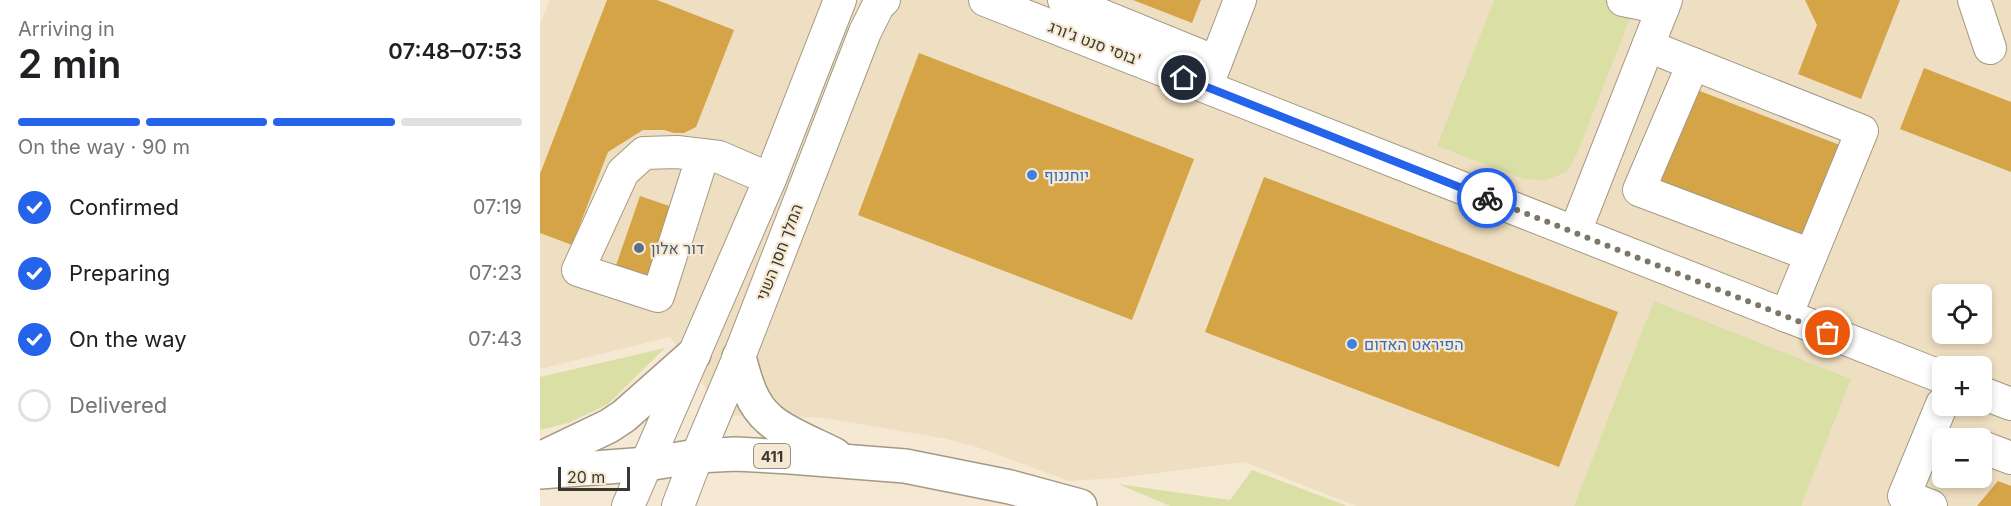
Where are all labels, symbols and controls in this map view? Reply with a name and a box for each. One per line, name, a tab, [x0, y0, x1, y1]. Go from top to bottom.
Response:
street label: בוסי סנט ג'ורג'	[1046, 16, 1144, 70]
text: Arriving in	[18, 17, 115, 41]
text: 07:48–07:53	[388, 38, 522, 64]
text: 2 min	[18, 40, 121, 87]
pin	[1158, 52, 1209, 103]
icon: home	[1167, 61, 1200, 94]
text: On the way · 90 m	[18, 135, 190, 159]
place label: יוחננוף	[1044, 165, 1089, 185]
marker: יוחננוף	[1025, 168, 1039, 182]
courier	[1457, 168, 1517, 228]
icon: bike	[1471, 182, 1504, 215]
icon: check	[18, 191, 51, 224]
text: Confirmed	[69, 194, 179, 220]
text: 07:19	[473, 195, 522, 219]
street label: המלך חסן השני	[751, 201, 807, 303]
place label: דור אלון	[651, 238, 704, 258]
marker: דור אלון	[632, 241, 646, 255]
icon: check	[18, 257, 51, 290]
text: Preparing	[69, 260, 170, 286]
text: 07:23	[469, 261, 522, 285]
map controls	[1932, 284, 1992, 488]
button: locate	[1932, 284, 1992, 344]
pin	[1802, 307, 1853, 358]
icon: bag	[1811, 316, 1844, 349]
icon: check	[18, 323, 51, 356]
text: On the way	[69, 326, 187, 352]
text: 07:43	[468, 327, 522, 351]
place label: הפיראט האדום	[1364, 334, 1464, 354]
marker: הפיראט האדום	[1345, 337, 1359, 351]
button: +	[1932, 356, 1992, 416]
text: Delivered	[69, 392, 167, 418]
button: −	[1932, 428, 1992, 488]
road number: 411	[754, 444, 790, 468]
scale bar	[558, 464, 630, 492]
text: 20 m	[567, 467, 605, 487]

